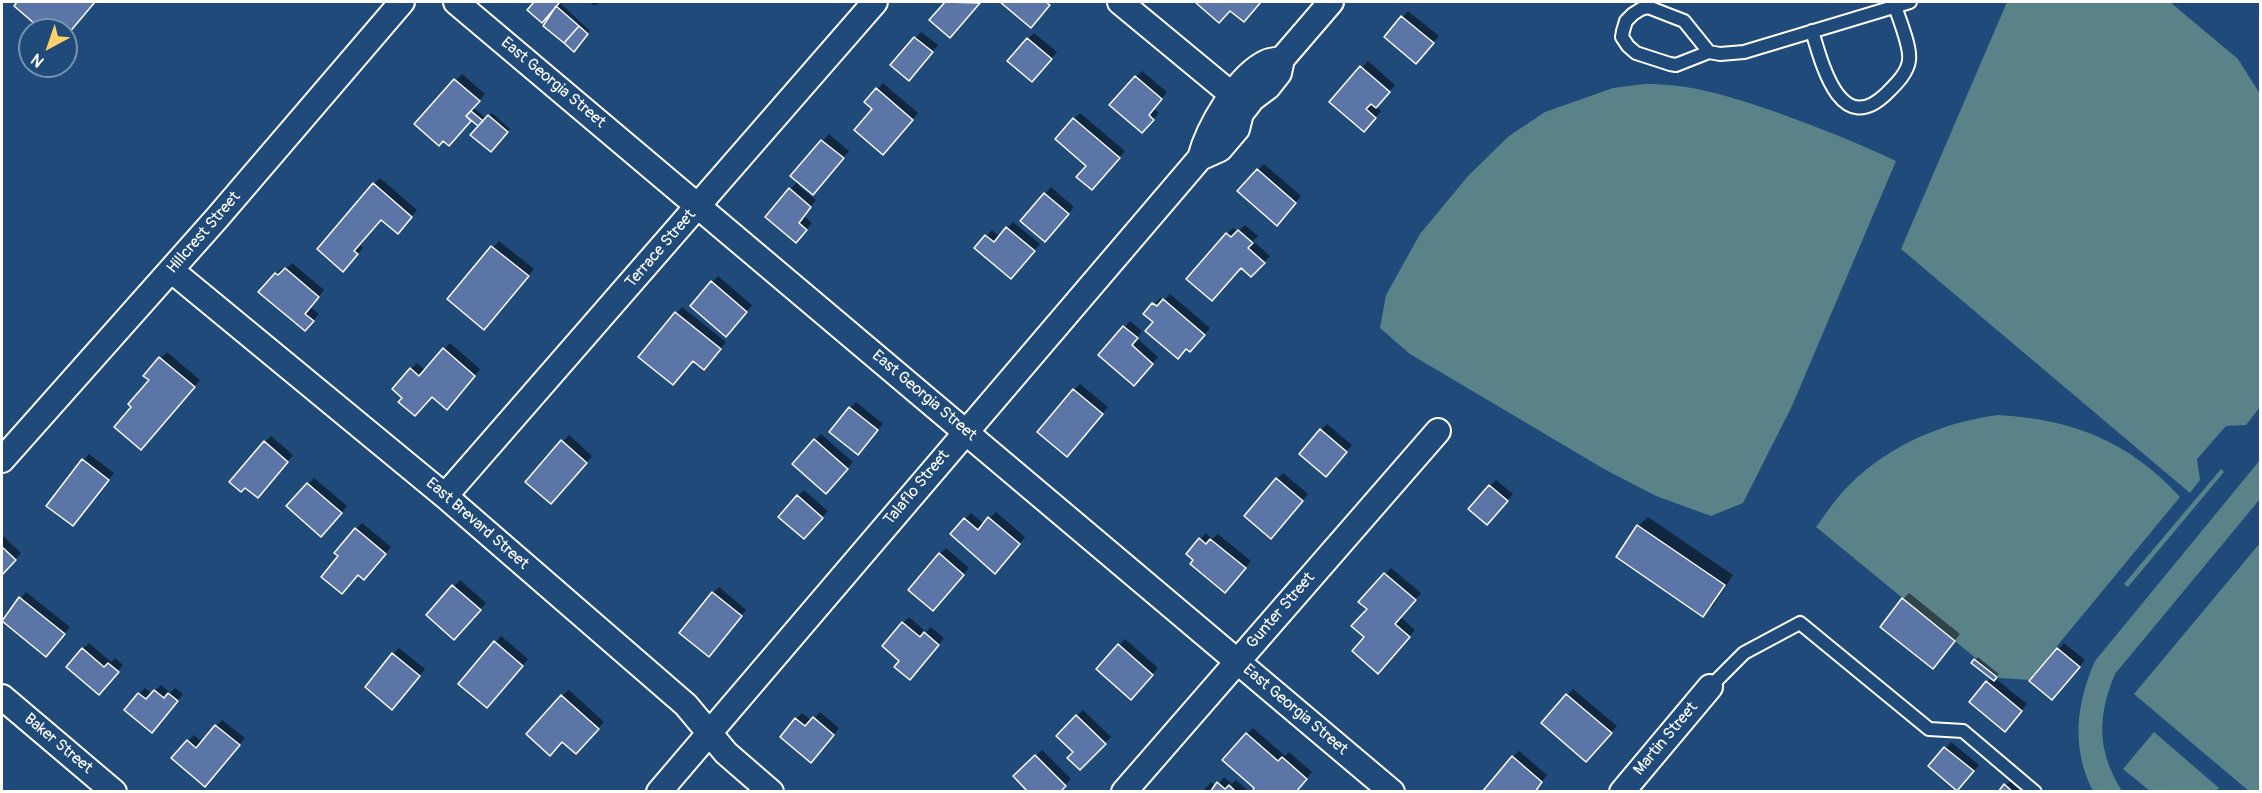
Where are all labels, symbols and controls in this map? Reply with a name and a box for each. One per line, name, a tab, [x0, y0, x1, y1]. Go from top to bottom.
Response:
north arrow	[18, 18, 78, 78]
street label: East Georgia Street	[497, 34, 609, 132]
text: N	[27, 49, 48, 71]
street label: Hillcrest Street	[163, 188, 245, 278]
street label: Terrace Street	[622, 206, 700, 292]
street label: East Georgia Street	[868, 347, 980, 445]
street label: Talaflo Street	[880, 446, 954, 530]
street label: East Brevard Street	[422, 474, 532, 574]
street label: Gunter Street	[1243, 569, 1319, 653]
street label: East Georgia Street	[1239, 661, 1351, 759]
street label: Martin Street	[1630, 698, 1702, 780]
street label: Baker Street	[20, 710, 96, 778]

